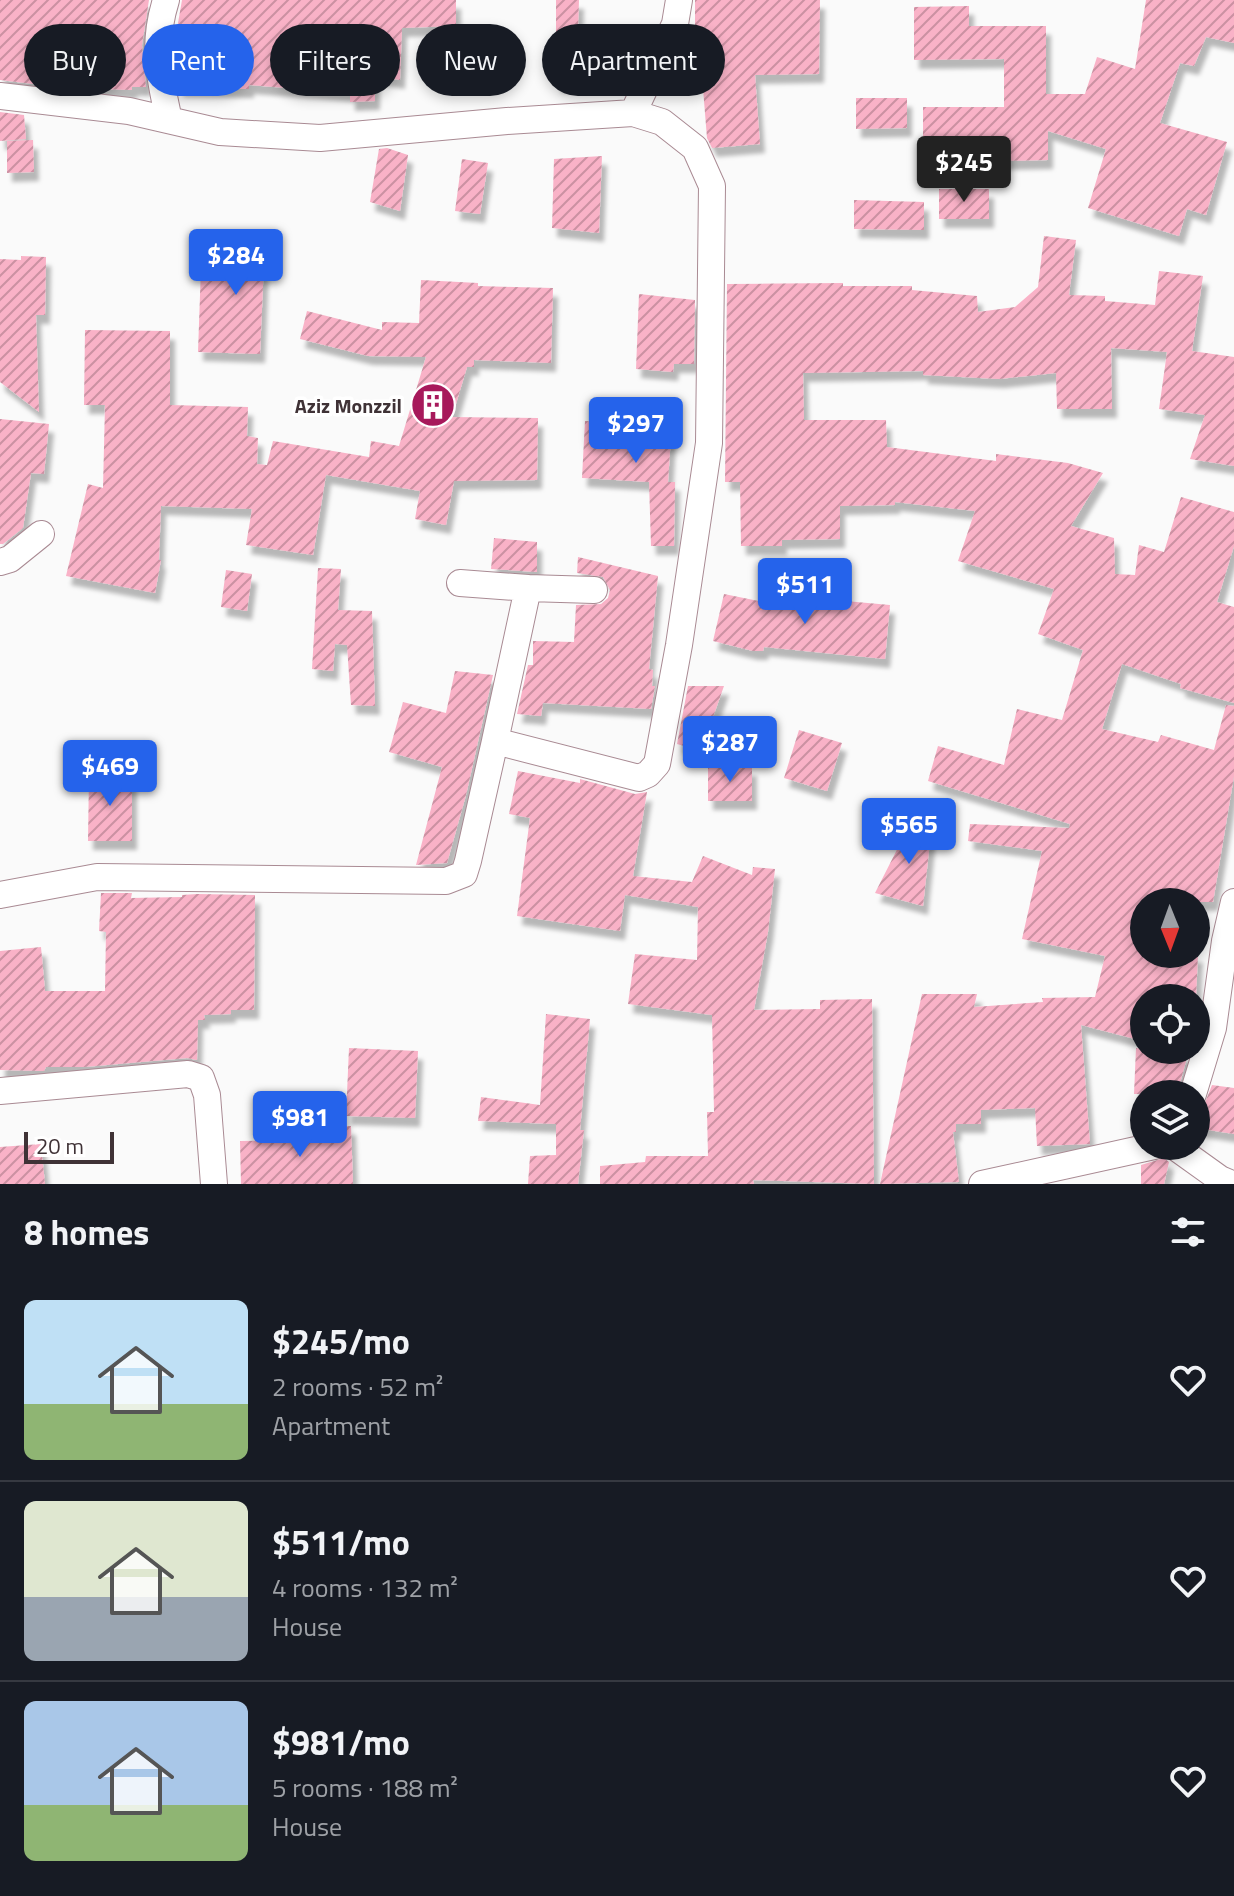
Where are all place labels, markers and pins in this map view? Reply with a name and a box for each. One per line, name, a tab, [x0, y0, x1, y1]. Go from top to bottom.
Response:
pin: $245	[917, 136, 1011, 204]
pin: $284	[189, 229, 283, 297]
building icon: Aziz Monzzil	[409, 381, 457, 429]
place label: Aziz Monzzil	[295, 390, 402, 421]
pin: $297	[589, 397, 683, 465]
pin: $511	[758, 558, 852, 626]
pin: $287	[683, 716, 777, 784]
pin: $469	[63, 740, 157, 808]
pin: $565	[862, 798, 956, 866]
pin: $981	[253, 1091, 347, 1159]

